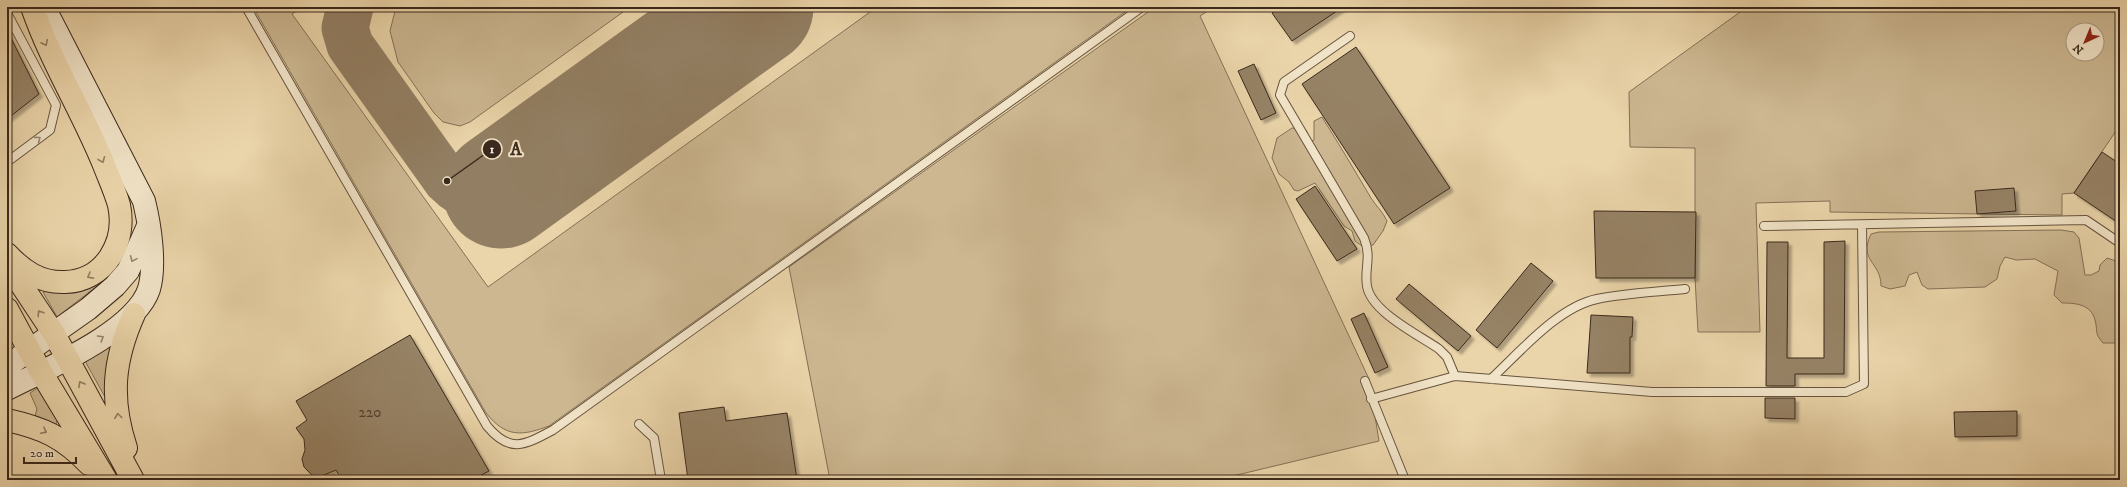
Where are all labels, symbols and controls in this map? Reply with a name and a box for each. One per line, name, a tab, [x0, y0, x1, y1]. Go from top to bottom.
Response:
north arrow	[2065, 22, 2105, 62]
one-way arrow	[40, 39, 48, 47]
text: N	[2071, 40, 2087, 57]
callout: A	[482, 134, 529, 164]
one-way arrow	[34, 137, 41, 144]
text: A	[509, 139, 522, 161]
text: 1	[490, 142, 495, 157]
one-way arrow	[97, 156, 105, 164]
one-way arrow	[130, 255, 138, 262]
one-way arrow	[87, 271, 94, 278]
one-way arrow	[37, 310, 44, 317]
one-way arrow	[97, 335, 104, 343]
one-way arrow	[79, 381, 86, 388]
house number: 220	[359, 403, 381, 422]
one-way arrow	[113, 413, 122, 419]
one-way arrow	[40, 426, 48, 433]
scale bar	[24, 439, 76, 465]
text: 20 m	[30, 446, 54, 461]

